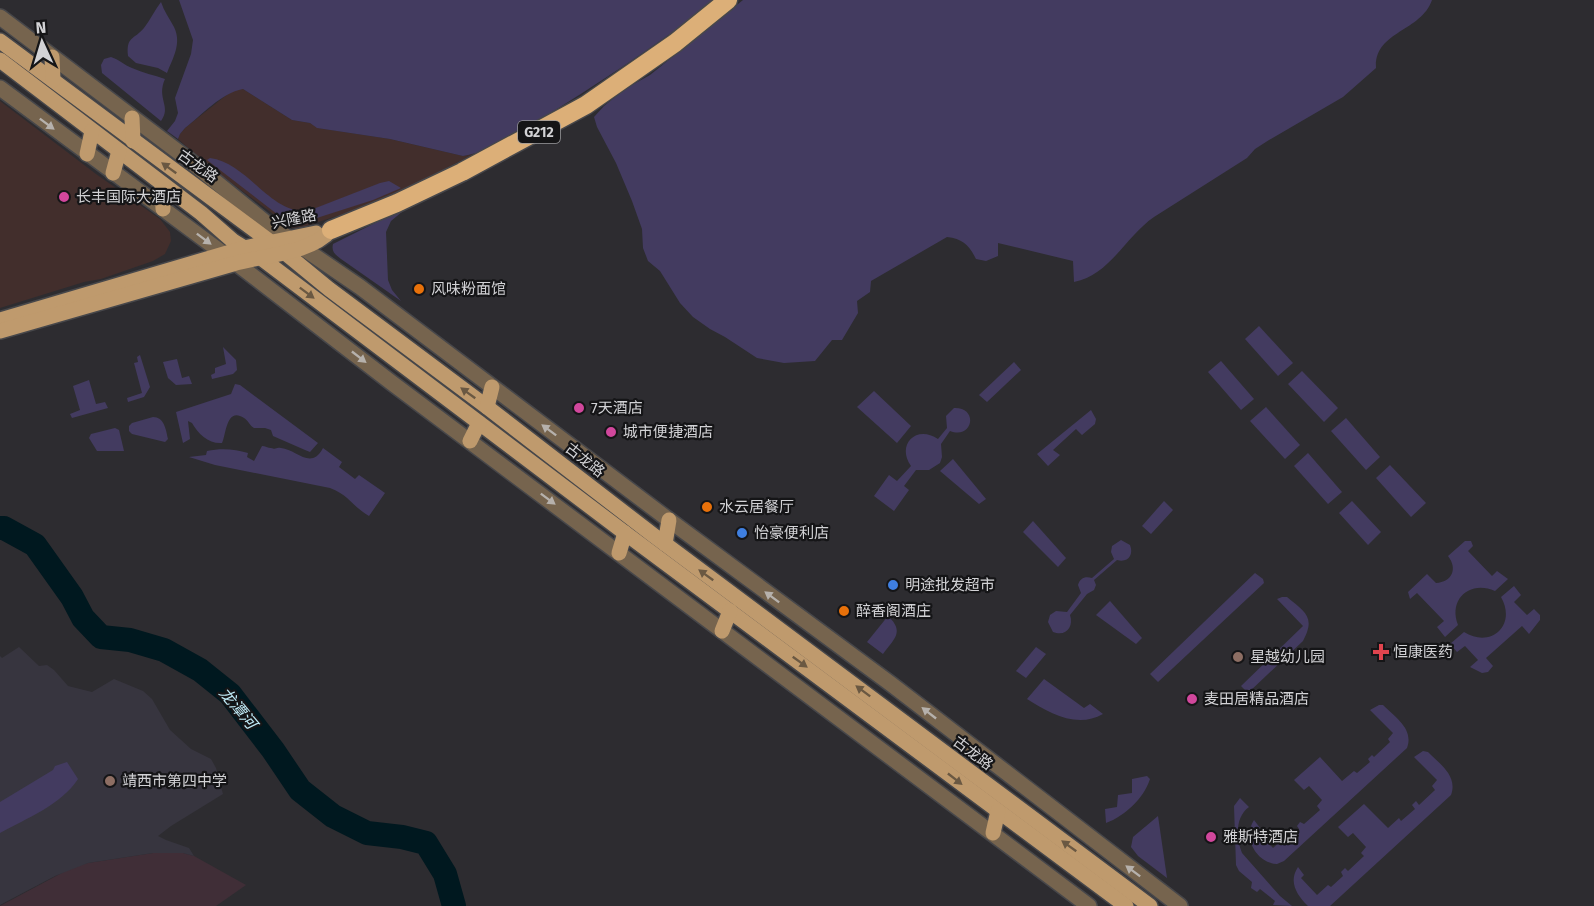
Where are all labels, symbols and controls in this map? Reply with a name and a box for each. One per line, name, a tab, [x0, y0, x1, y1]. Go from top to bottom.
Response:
north arrow	[12, 12, 72, 72]
text: N	[35, 18, 47, 37]
one-way arrow	[39, 117, 54, 129]
road number: G212	[518, 121, 560, 143]
street label: 古龙路	[174, 146, 222, 186]
one-way arrow	[161, 162, 177, 174]
place label: 长丰国际大酒店	[76, 188, 181, 206]
marker: 长丰国际大酒店	[57, 190, 71, 204]
street label: 兴隆路	[270, 206, 318, 232]
one-way arrow	[195, 233, 211, 245]
place label: 风味粉面馆	[431, 280, 506, 298]
marker: 风味粉面馆	[412, 282, 426, 296]
one-way arrow	[300, 287, 315, 299]
one-way arrow	[351, 351, 367, 364]
one-way arrow	[460, 387, 476, 399]
place label: 7天酒店	[591, 399, 643, 417]
marker: 7天酒店	[572, 401, 586, 415]
place label: 城市便捷酒店	[623, 423, 713, 441]
one-way arrow	[541, 424, 557, 436]
marker: 城市便捷酒店	[604, 425, 618, 439]
street label: 古龙路	[562, 439, 608, 481]
one-way arrow	[541, 493, 556, 505]
place label: 水云居餐厅	[719, 498, 794, 516]
marker: 水云居餐厅	[700, 500, 714, 514]
place label: 怡豪便利店	[754, 524, 829, 542]
marker: 怡豪便利店	[735, 526, 749, 540]
one-way arrow	[699, 569, 714, 581]
place label: 明途批发超市	[905, 576, 995, 594]
marker: 明途批发超市	[886, 578, 900, 592]
one-way arrow	[765, 591, 780, 603]
place label: 醉香阁酒庄	[856, 602, 931, 620]
marker: 醉香阁酒庄	[837, 604, 851, 618]
place label: 恒康医药	[1393, 643, 1453, 661]
marker: 恒康医药	[1374, 645, 1388, 659]
place label: 星越幼儿园	[1250, 648, 1325, 666]
marker: 星越幼儿园	[1231, 650, 1245, 664]
one-way arrow	[791, 656, 807, 668]
water label: 龙潭河	[215, 684, 263, 735]
one-way arrow	[855, 685, 871, 697]
place label: 麦田居精品酒店	[1204, 690, 1309, 708]
marker: 麦田居精品酒店	[1185, 692, 1199, 706]
one-way arrow	[921, 708, 936, 720]
street label: 古龙路	[950, 732, 996, 774]
place label: 靖西市第四中学	[122, 772, 227, 790]
one-way arrow	[948, 773, 963, 785]
marker: 靖西市第四中学	[103, 774, 117, 788]
place label: 雅斯特酒店	[1223, 828, 1298, 846]
marker: 雅斯特酒店	[1204, 830, 1218, 844]
one-way arrow	[1062, 840, 1078, 852]
one-way arrow	[1125, 865, 1141, 877]

